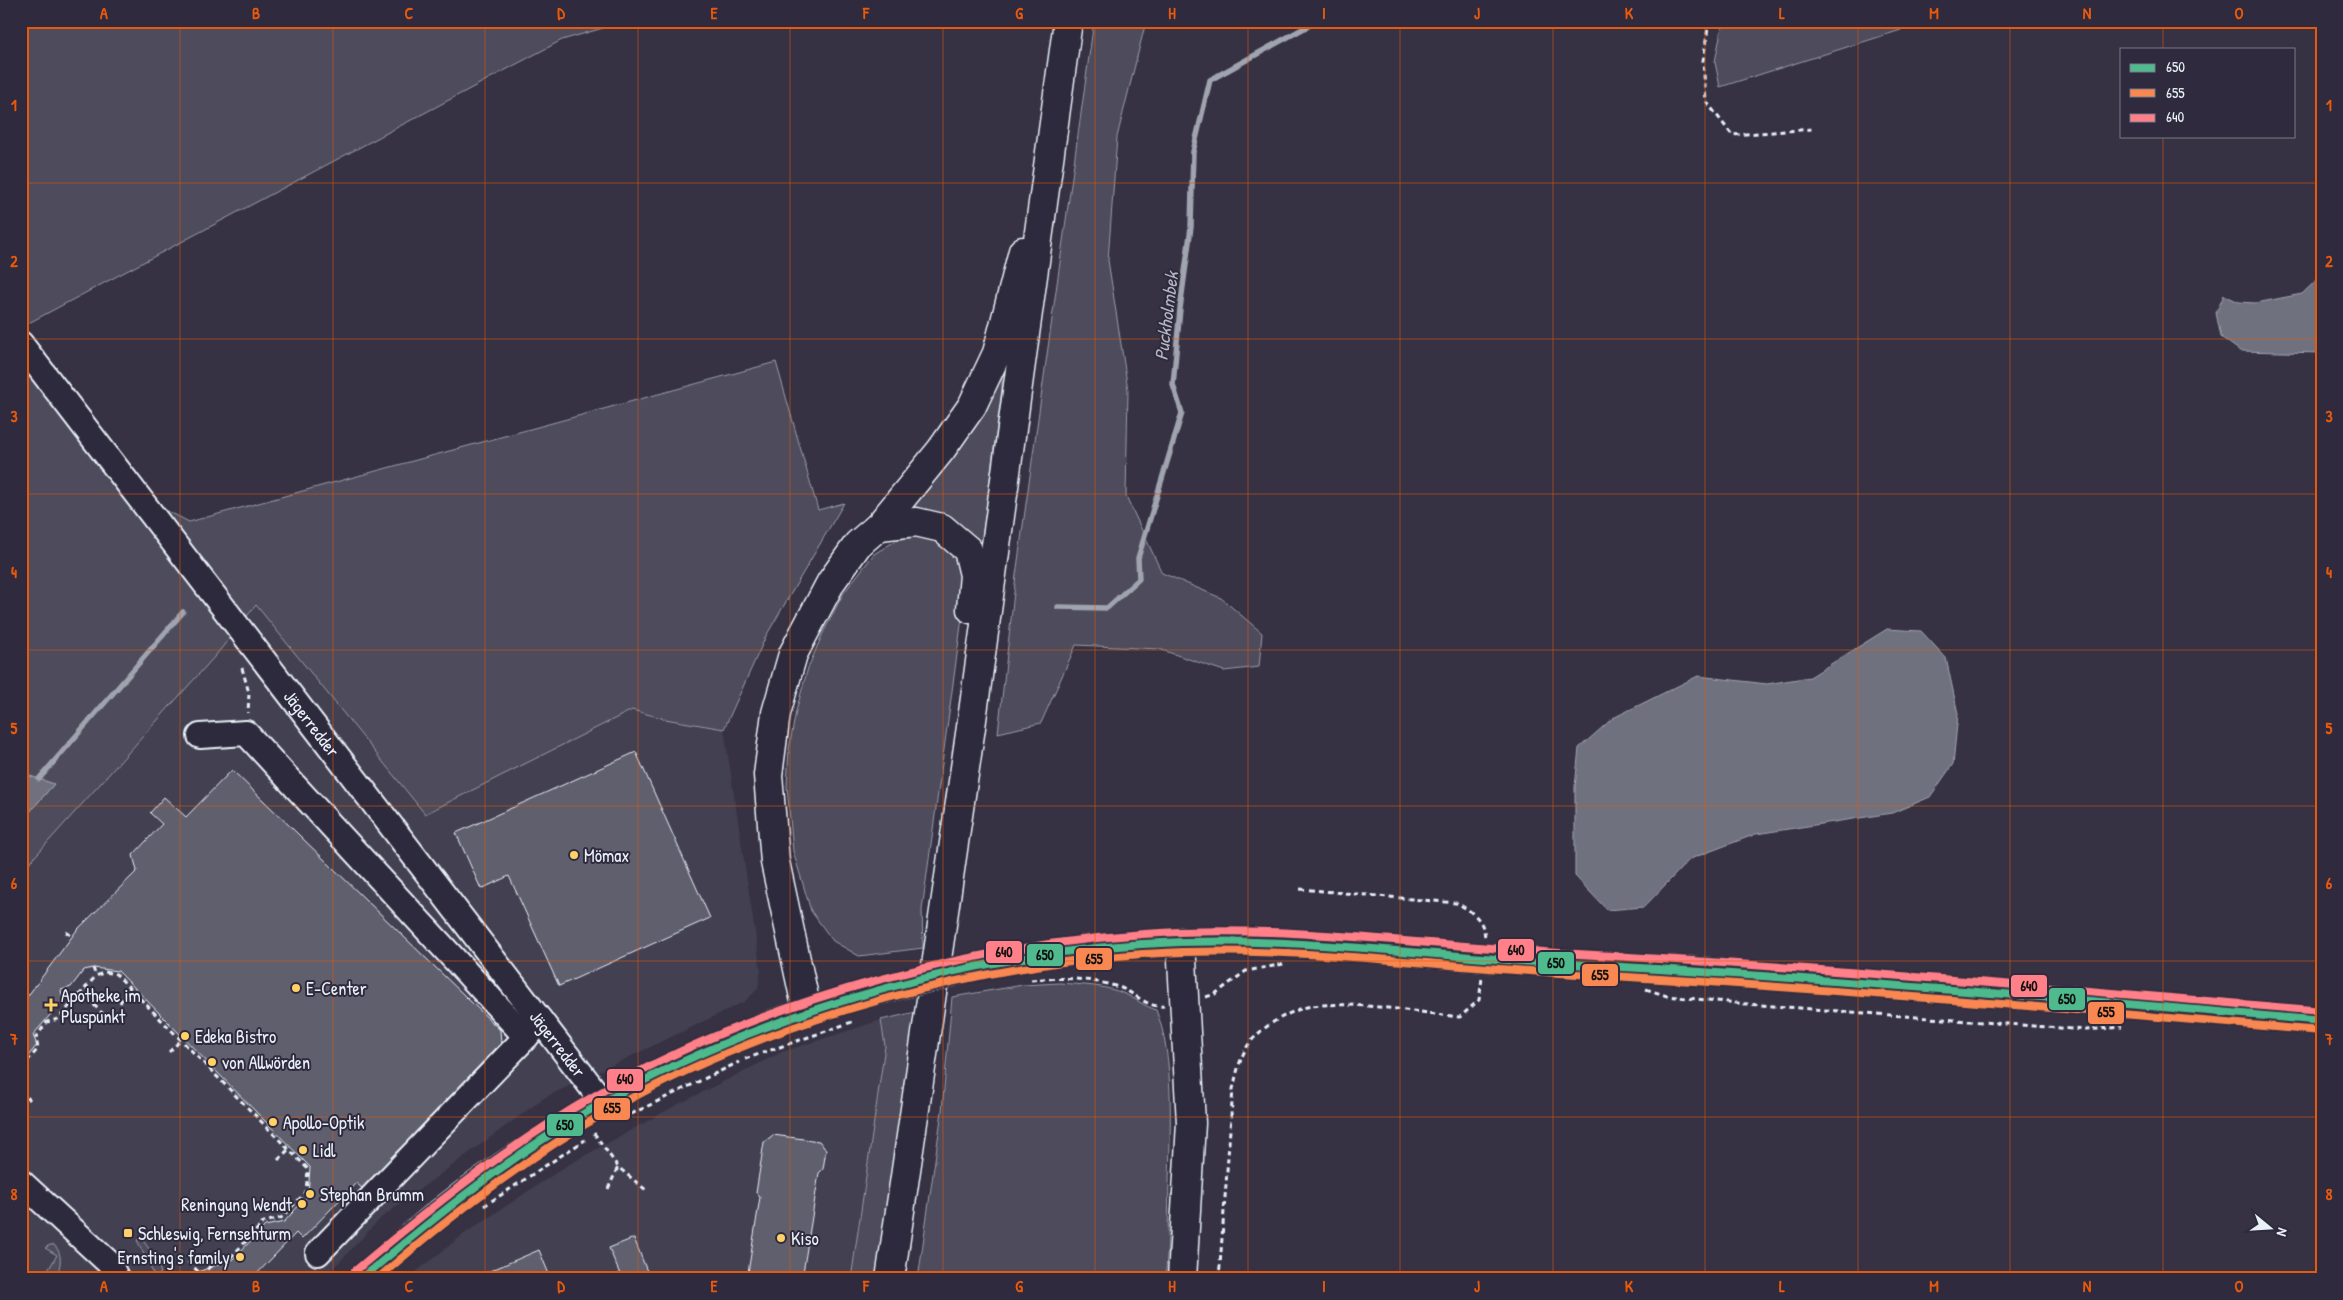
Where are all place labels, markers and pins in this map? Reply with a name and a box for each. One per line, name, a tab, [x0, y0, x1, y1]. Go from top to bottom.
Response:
place label: Mömax	[584, 843, 629, 868]
marker: Mömax	[568, 849, 580, 861]
place label: E-Center	[306, 976, 367, 1001]
marker: E-Center	[290, 982, 302, 994]
place label: Apotheke im Pluspunkt	[61, 983, 141, 1029]
marker: Apotheke im Pluspunkt	[45, 999, 57, 1011]
place label: Edeka Bistro	[195, 1024, 276, 1049]
marker: Edeka Bistro	[179, 1030, 191, 1042]
place label: von Allwörden	[222, 1050, 310, 1075]
marker: von Allwörden	[206, 1056, 218, 1068]
place label: Apollo-Optik	[283, 1110, 365, 1135]
marker: Apollo-Optik	[267, 1116, 279, 1128]
place label: Lidl	[313, 1138, 336, 1163]
marker: Lidl	[297, 1144, 309, 1156]
place label: Stephan Brumm	[320, 1182, 424, 1207]
marker: Stephan Brumm	[304, 1188, 316, 1200]
place label: Reningung Wendt	[181, 1192, 293, 1217]
marker: Reningung Wendt	[296, 1198, 308, 1210]
place label: Schleswig, Fernsehturm	[138, 1221, 291, 1246]
place label: Kiso	[791, 1226, 819, 1251]
marker: Schleswig, Fernsehturm	[122, 1227, 134, 1239]
marker: Kiso	[775, 1232, 787, 1244]
place label: Ernsting's family	[117, 1245, 230, 1270]
marker: Ernsting's family	[234, 1251, 246, 1263]

